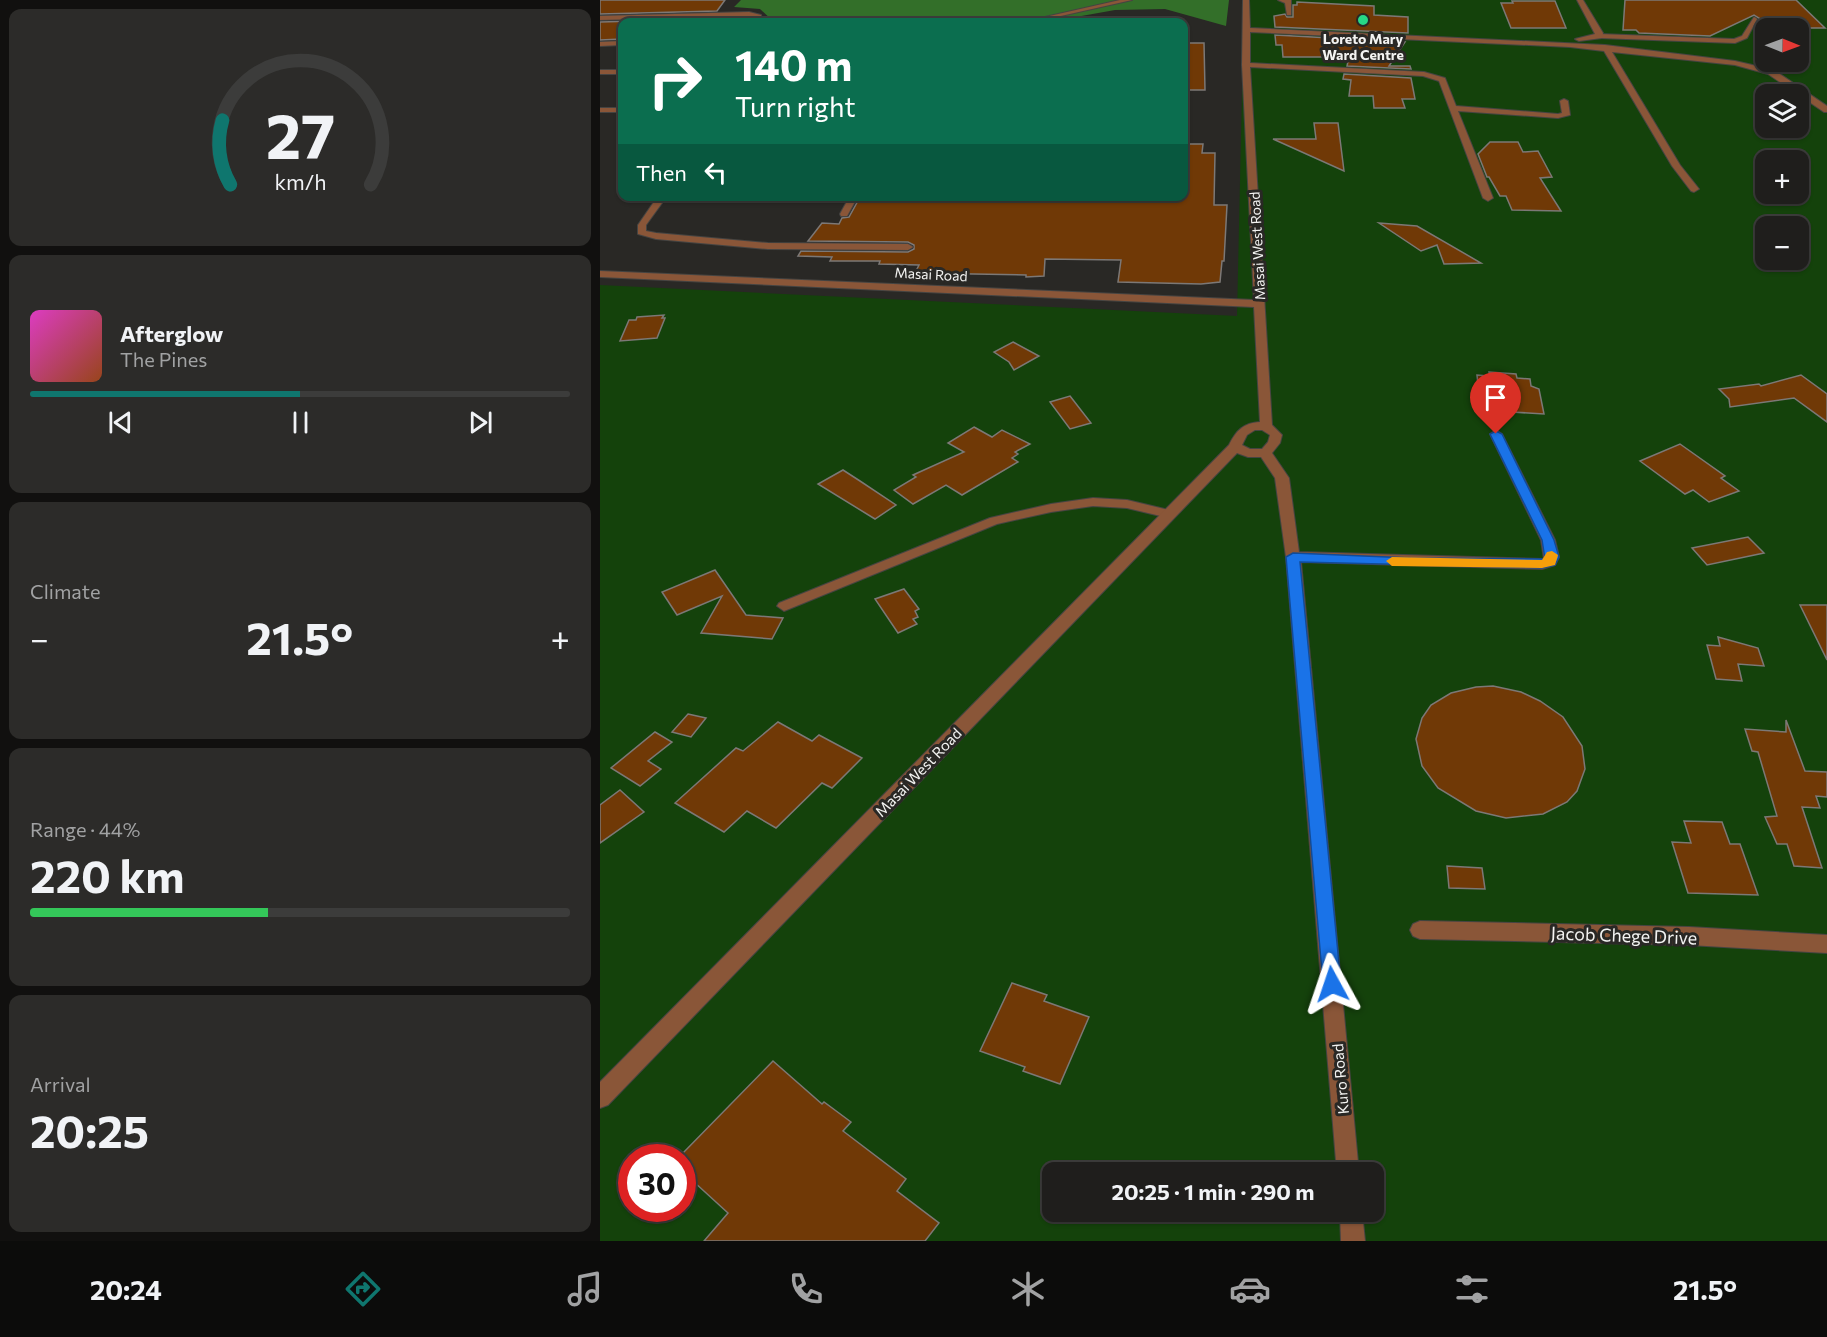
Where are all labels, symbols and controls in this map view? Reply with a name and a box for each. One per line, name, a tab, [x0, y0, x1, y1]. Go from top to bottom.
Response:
marker: Loreto Mary Ward Centre	[1356, 13, 1370, 27]
north arrow	[1755, 18, 1809, 72]
map controls	[1755, 18, 1809, 270]
place label: Loreto Mary Ward Centre	[1322, 30, 1404, 63]
text: 140 m	[735, 38, 852, 90]
icon: right	[636, 42, 714, 120]
button: layers	[1755, 84, 1809, 138]
text: Turn right	[735, 90, 855, 123]
text: 27	[265, 96, 335, 172]
button: +	[1755, 150, 1809, 204]
icon: left	[699, 156, 732, 189]
text: Then	[636, 159, 687, 186]
text: km/h	[274, 168, 326, 194]
street label: Masai West Road	[1246, 191, 1268, 301]
button: −	[1755, 216, 1809, 270]
street label: Masai Road	[894, 264, 968, 284]
text: Afterglow	[120, 320, 223, 347]
text: The Pines	[120, 347, 207, 371]
pin	[1470, 372, 1521, 434]
icon: arrive	[1479, 381, 1512, 414]
icon: previous	[104, 406, 137, 439]
icon: pause	[284, 406, 317, 439]
icon: next	[464, 406, 497, 439]
text: Climate	[30, 579, 100, 603]
text: 21.5°	[246, 609, 353, 664]
text: −	[30, 617, 49, 658]
text: +	[551, 617, 570, 658]
street label: Masai West Road	[871, 724, 965, 820]
text: Range · 44%	[30, 817, 140, 841]
text: 220 km	[30, 847, 185, 902]
street label: Jacob Chege Drive	[1550, 921, 1698, 949]
position arrow	[1300, 952, 1364, 1016]
street label: Kuro Road	[1328, 1043, 1352, 1115]
text: Arrival	[30, 1072, 91, 1096]
text: 20:25	[30, 1102, 149, 1157]
speed limit sign: 30	[618, 1144, 696, 1222]
text: 20:25 · 1 min · 290 m	[1112, 1178, 1314, 1205]
icon: directions	[342, 1268, 384, 1310]
icon: music	[564, 1268, 606, 1310]
icon: phone	[785, 1268, 827, 1310]
icon: climate	[1007, 1268, 1049, 1310]
icon: car	[1229, 1268, 1271, 1310]
icon: filters	[1451, 1268, 1493, 1310]
text: 20:24	[90, 1273, 162, 1306]
text: 21.5°	[1673, 1273, 1737, 1306]

